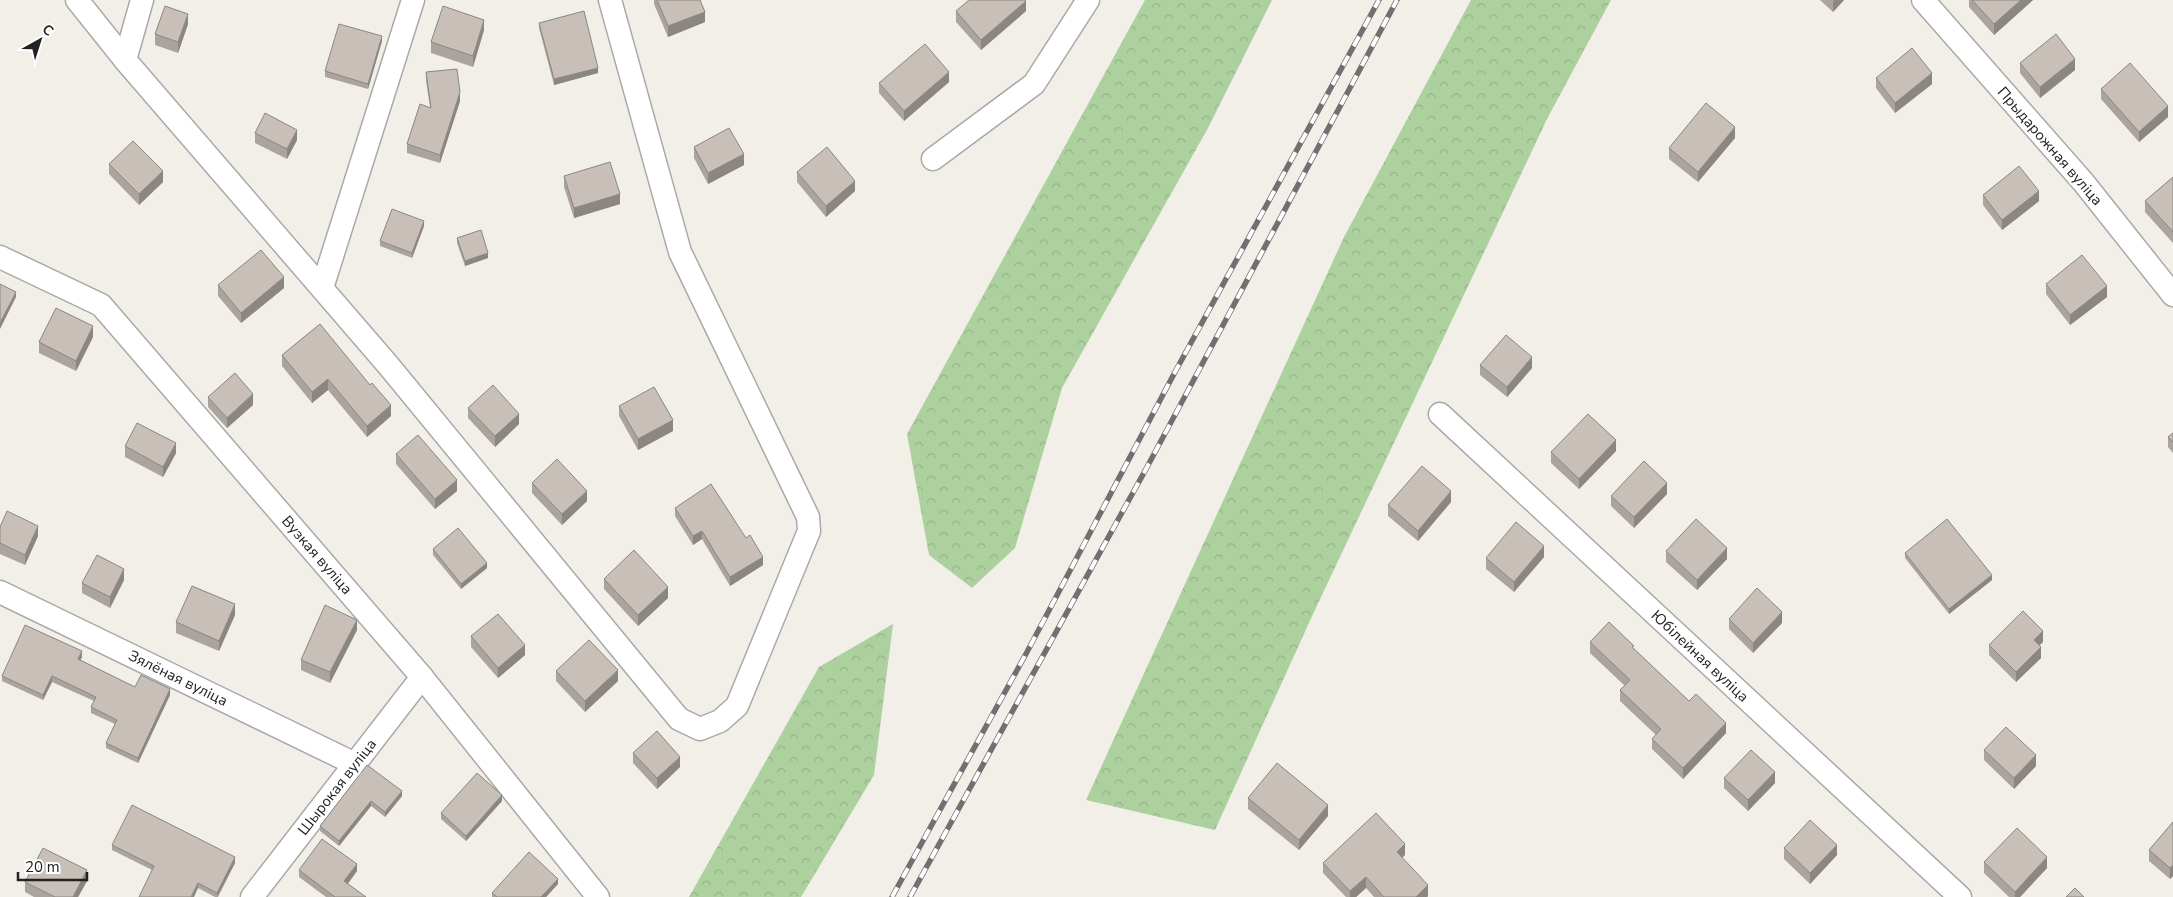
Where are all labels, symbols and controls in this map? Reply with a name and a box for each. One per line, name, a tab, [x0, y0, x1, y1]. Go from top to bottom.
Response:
north arrow	[15, 15, 65, 65]
text: С	[38, 20, 58, 41]
street label: Прыдарожная вуліца	[1993, 82, 2107, 210]
street label: Вузкая вуліца	[277, 511, 357, 599]
street label: Юбілейная вуліца	[1647, 606, 1753, 706]
street label: Зялёная вуліца	[125, 645, 231, 711]
street label: Шырокая вуліца	[293, 735, 381, 839]
scale bar	[18, 850, 86, 882]
text: 20 m	[25, 857, 60, 877]

